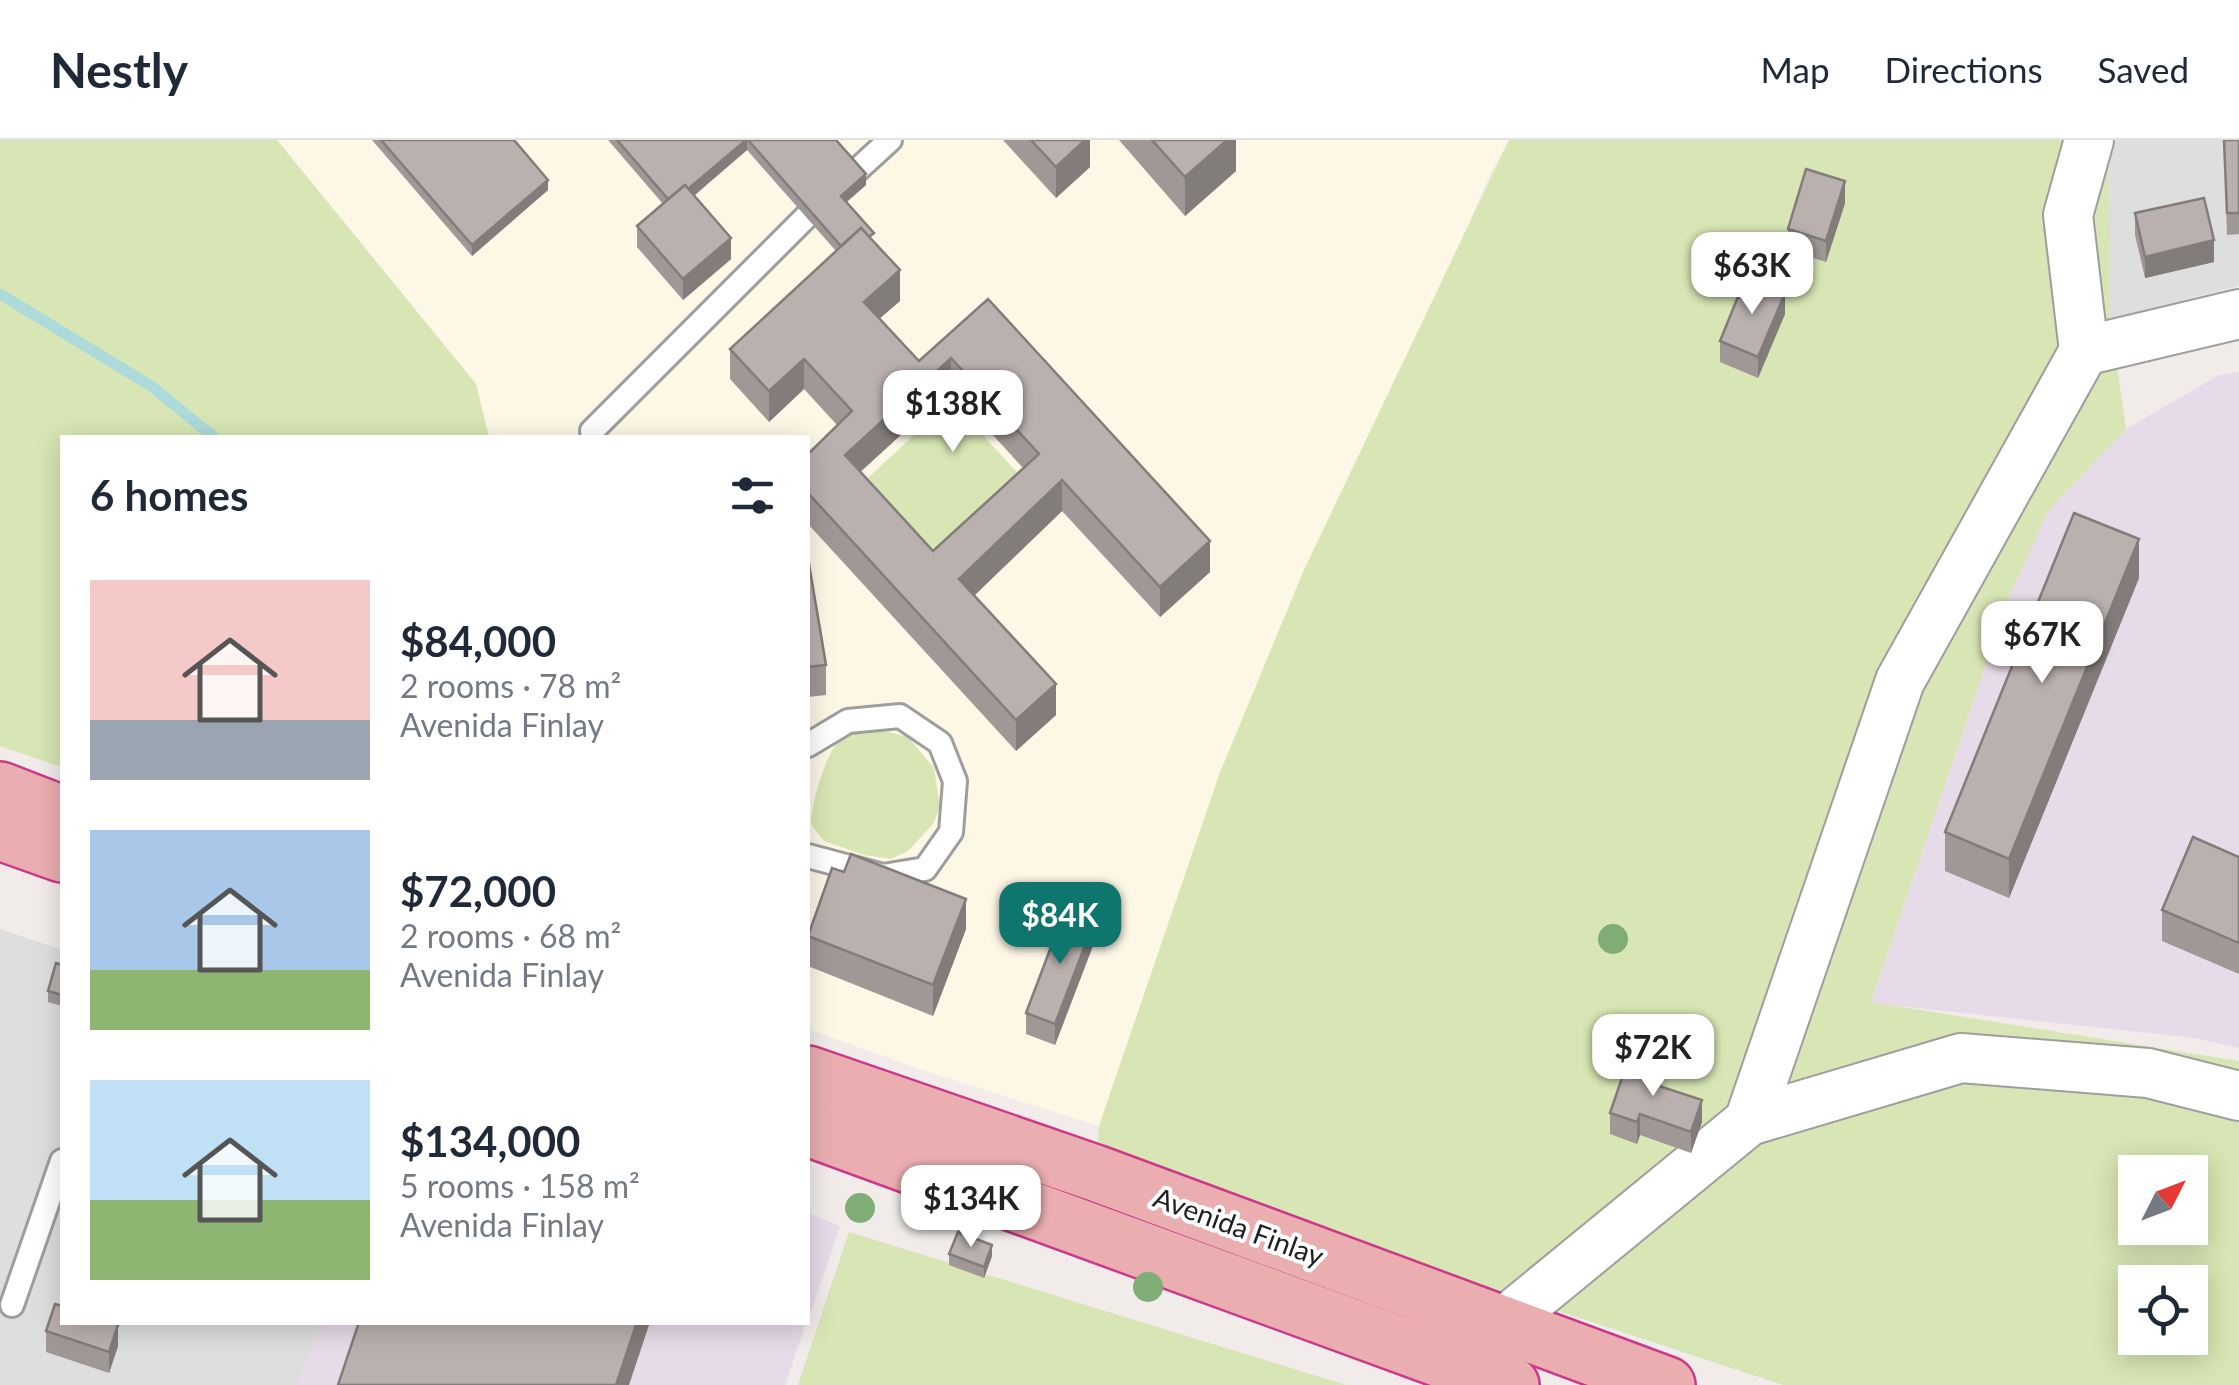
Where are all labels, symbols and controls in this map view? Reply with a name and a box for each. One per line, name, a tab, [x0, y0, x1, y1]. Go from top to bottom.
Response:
text: Nestly	[50, 41, 188, 98]
text: Map	[1761, 48, 1830, 90]
text: Directions	[1885, 48, 2043, 90]
text: Saved	[2098, 48, 2189, 90]
pin: $63K	[1693, 232, 1811, 317]
text: $63K	[1713, 245, 1791, 284]
pin: $138K	[883, 370, 1023, 455]
text: $138K	[905, 383, 1001, 422]
icon: filters	[725, 468, 780, 523]
text: 6 homes	[90, 470, 248, 520]
pin: $67K	[1983, 601, 2101, 686]
text: $67K	[2003, 614, 2081, 653]
text: $84,000	[400, 616, 556, 666]
icon: home	[170, 620, 290, 740]
text: 2 rooms · 78 m²	[400, 666, 621, 705]
text: Avenida Finlay	[400, 705, 604, 744]
text: $72,000	[400, 866, 556, 916]
icon: home	[170, 870, 290, 990]
pin: $84K	[1001, 882, 1119, 967]
text: $84K	[1021, 895, 1099, 934]
text: 2 rooms · 68 m²	[400, 916, 621, 955]
text: Avenida Finlay	[400, 955, 604, 994]
pin: $72K	[1594, 1014, 1712, 1099]
text: $72K	[1614, 1027, 1692, 1066]
text: $134,000	[400, 1116, 580, 1166]
icon: home	[170, 1120, 290, 1240]
north arrow	[2118, 1155, 2208, 1245]
map controls	[2118, 1155, 2208, 1355]
pin: $134K	[901, 1165, 1041, 1250]
text: 5 rooms · 158 m²	[400, 1166, 640, 1205]
text: $134K	[923, 1178, 1019, 1217]
street label: Avenida Finlay	[1149, 1179, 1329, 1273]
text: Avenida Finlay	[400, 1205, 604, 1244]
button: locate	[2118, 1265, 2208, 1355]

